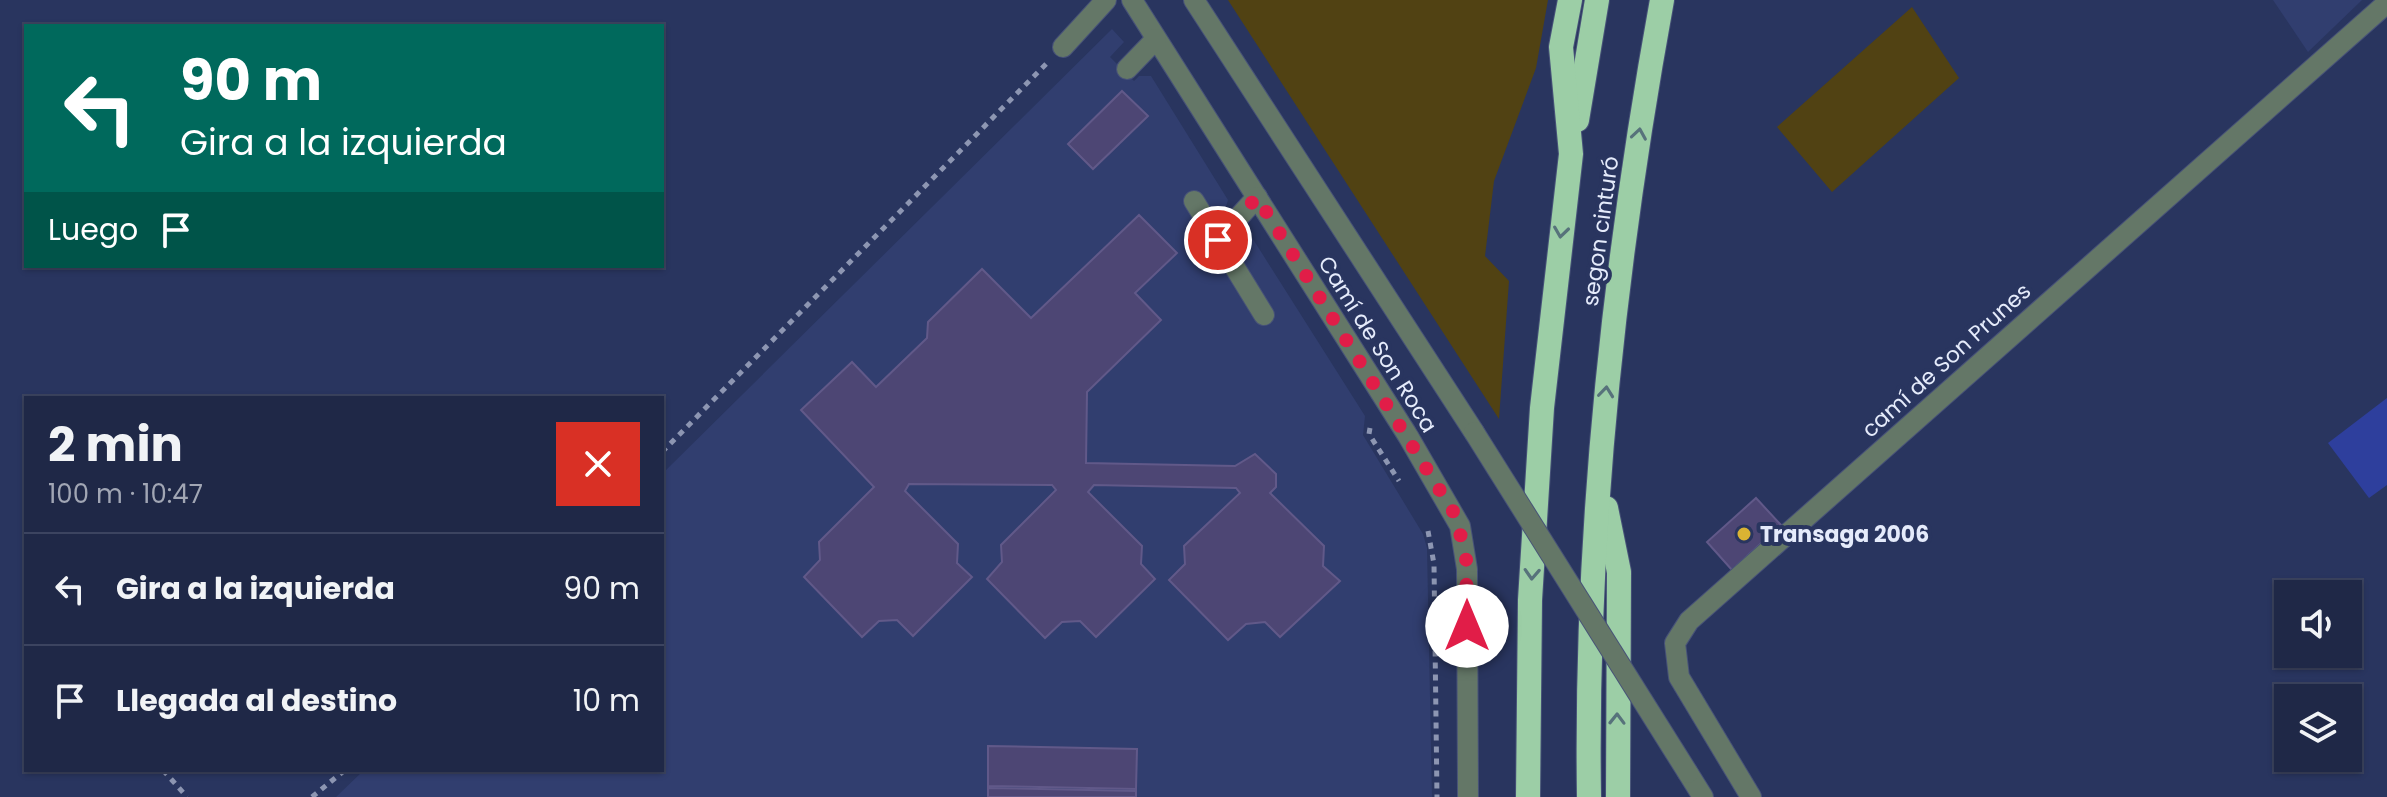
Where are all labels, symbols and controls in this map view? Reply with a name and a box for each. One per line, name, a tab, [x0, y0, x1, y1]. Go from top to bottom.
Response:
text: 90 m	[180, 41, 322, 120]
icon: left	[48, 56, 152, 160]
text: Gira a la izquierda	[180, 117, 507, 168]
one-way arrow	[1630, 128, 1647, 141]
street label: segon cinturó	[1575, 154, 1626, 308]
pin	[1184, 206, 1252, 274]
text: Luego	[48, 208, 138, 251]
icon: arrive	[154, 208, 198, 252]
icon: arrive	[1196, 218, 1240, 262]
one-way arrow	[1553, 225, 1570, 239]
street label: Camí de Son Roca	[1311, 250, 1444, 438]
street label: camí de Son Prunes	[1855, 276, 2038, 445]
one-way arrow	[1598, 385, 1615, 398]
text: 2 min	[48, 411, 183, 478]
button: close	[556, 422, 640, 506]
text: 100 m · 10:47	[48, 476, 203, 512]
place label: Transaga 2006	[1760, 519, 1929, 550]
marker: Transaga 2006	[1735, 525, 1753, 543]
icon: left	[48, 567, 92, 611]
text: Gira a la izquierda	[116, 567, 395, 610]
text: 90 m	[563, 567, 640, 610]
one-way arrow	[1524, 568, 1541, 581]
map controls	[2274, 580, 2362, 772]
button: sound	[2274, 580, 2362, 668]
position arrow	[1425, 584, 1509, 668]
icon: arrive	[48, 679, 92, 723]
text: Llegada al destino	[116, 679, 397, 722]
text: 10 m	[573, 679, 640, 722]
button: layers	[2274, 684, 2362, 772]
one-way arrow	[1608, 712, 1625, 725]

